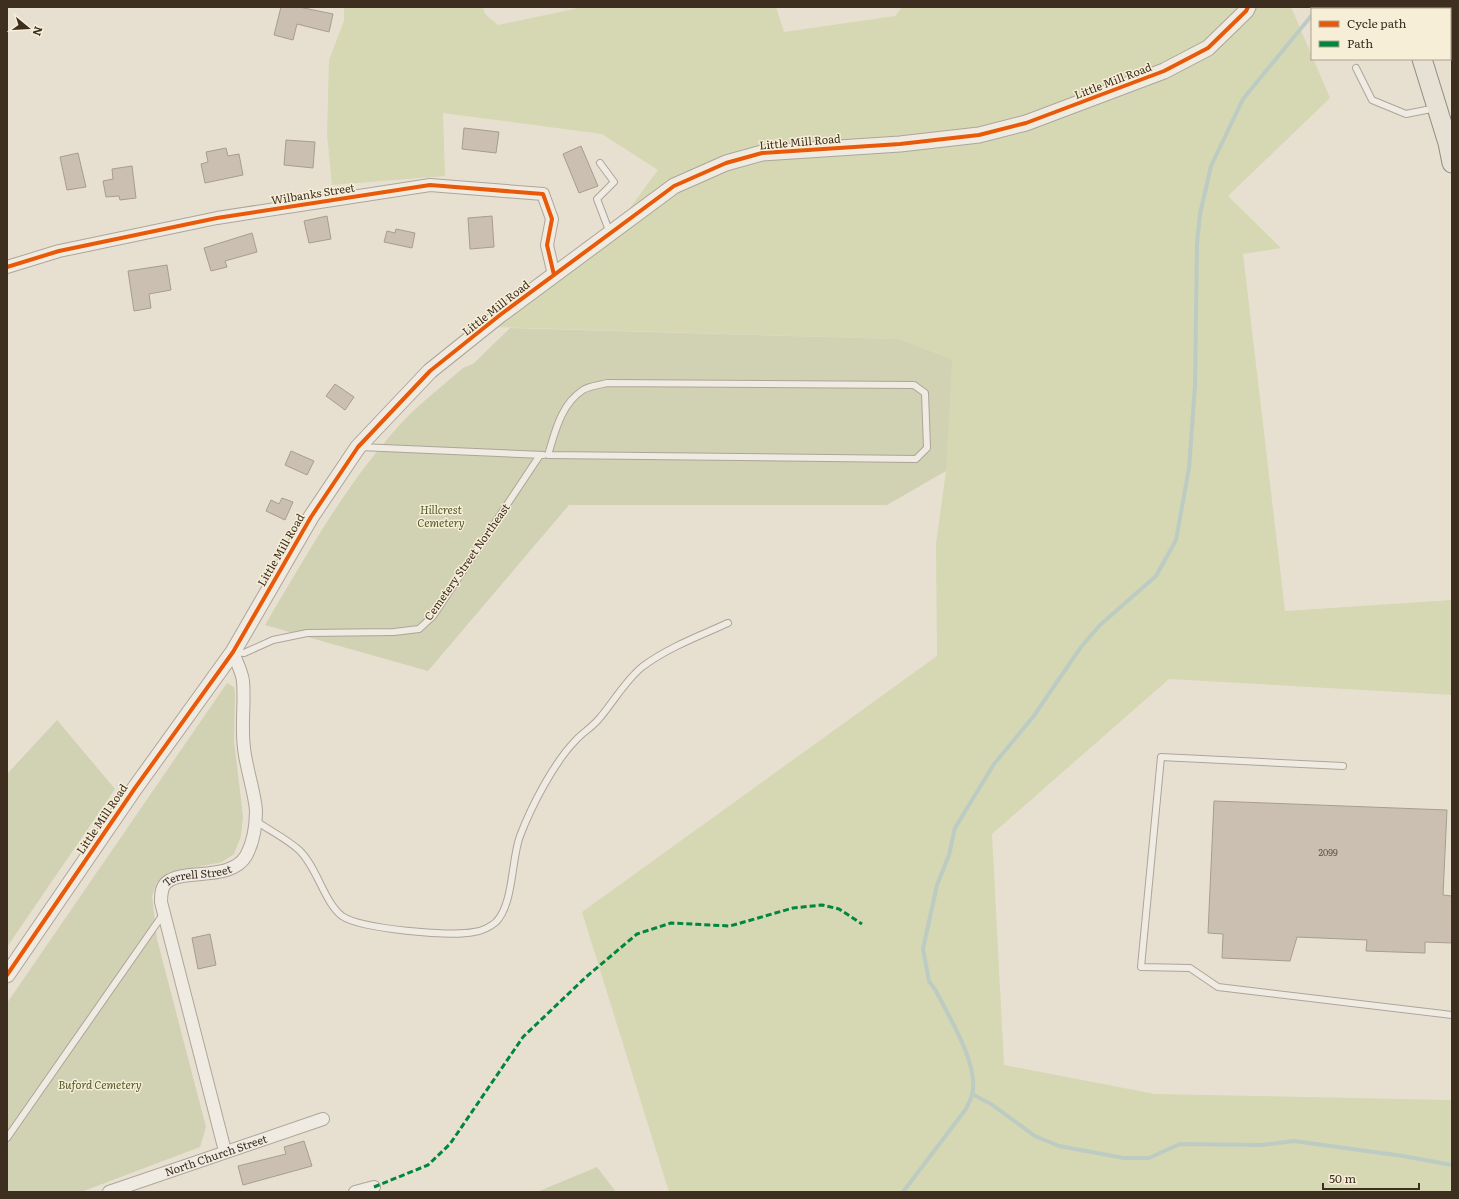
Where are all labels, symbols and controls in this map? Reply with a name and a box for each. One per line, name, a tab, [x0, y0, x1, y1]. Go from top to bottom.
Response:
north arrow	[8, 8, 48, 48]
legend	[1311, 8, 1451, 60]
text: Cycle path	[1347, 14, 1407, 32]
text: N	[29, 25, 47, 38]
text: Path	[1347, 34, 1373, 52]
street label: Little Mill Road	[1072, 58, 1154, 102]
street label: Little Mill Road	[759, 129, 841, 153]
street label: Wilbanks Street	[270, 178, 356, 208]
street label: Little Mill Road	[458, 276, 533, 339]
street label: Cemetery Street Northeast	[420, 499, 513, 623]
park label: Hillcrest Cemetery	[417, 501, 465, 530]
street label: Little Mill Road	[253, 510, 308, 589]
street label: Little Mill Road	[72, 780, 131, 857]
house number: 2099	[1318, 845, 1338, 859]
street label: Terrell Street	[159, 860, 234, 890]
park label: Buford Cemetery	[58, 1076, 142, 1092]
street label: North Church Street	[162, 1130, 269, 1179]
scale bar	[1323, 1165, 1419, 1191]
text: 50 m	[1329, 1169, 1356, 1187]

